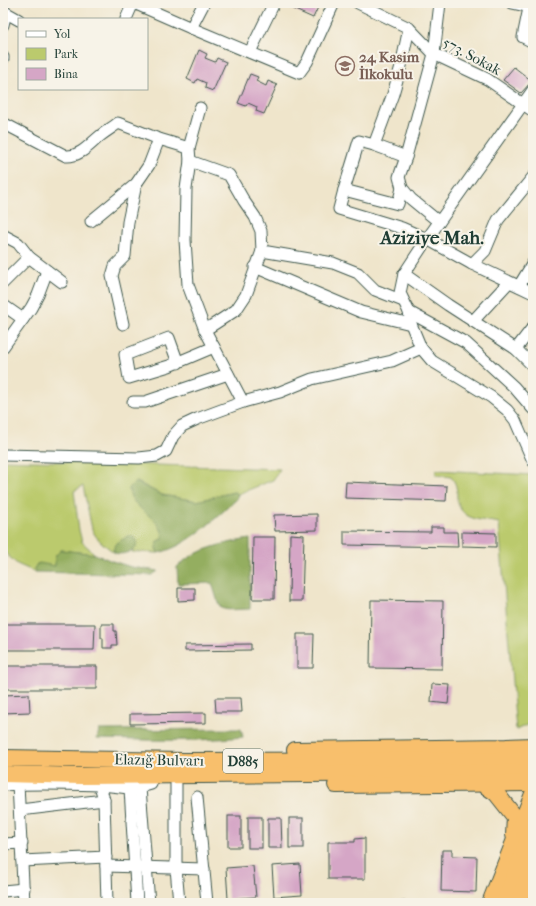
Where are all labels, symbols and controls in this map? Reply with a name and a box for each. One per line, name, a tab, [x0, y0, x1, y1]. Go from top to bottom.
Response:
legend	[18, 18, 148, 90]
text: Yol	[53, 27, 71, 41]
street label: 573. Sokak	[440, 33, 505, 79]
text: Park	[54, 47, 79, 61]
place label: 24 Kasim İlkokulu	[359, 48, 420, 83]
school or university icon: 24 Kasim İlkokulu	[334, 55, 356, 77]
text: Bina	[54, 67, 78, 81]
district label: Aziziye Mah.	[379, 227, 484, 249]
road number: D885	[223, 749, 263, 773]
street label: Elazığ Bulvarı	[114, 750, 205, 770]

